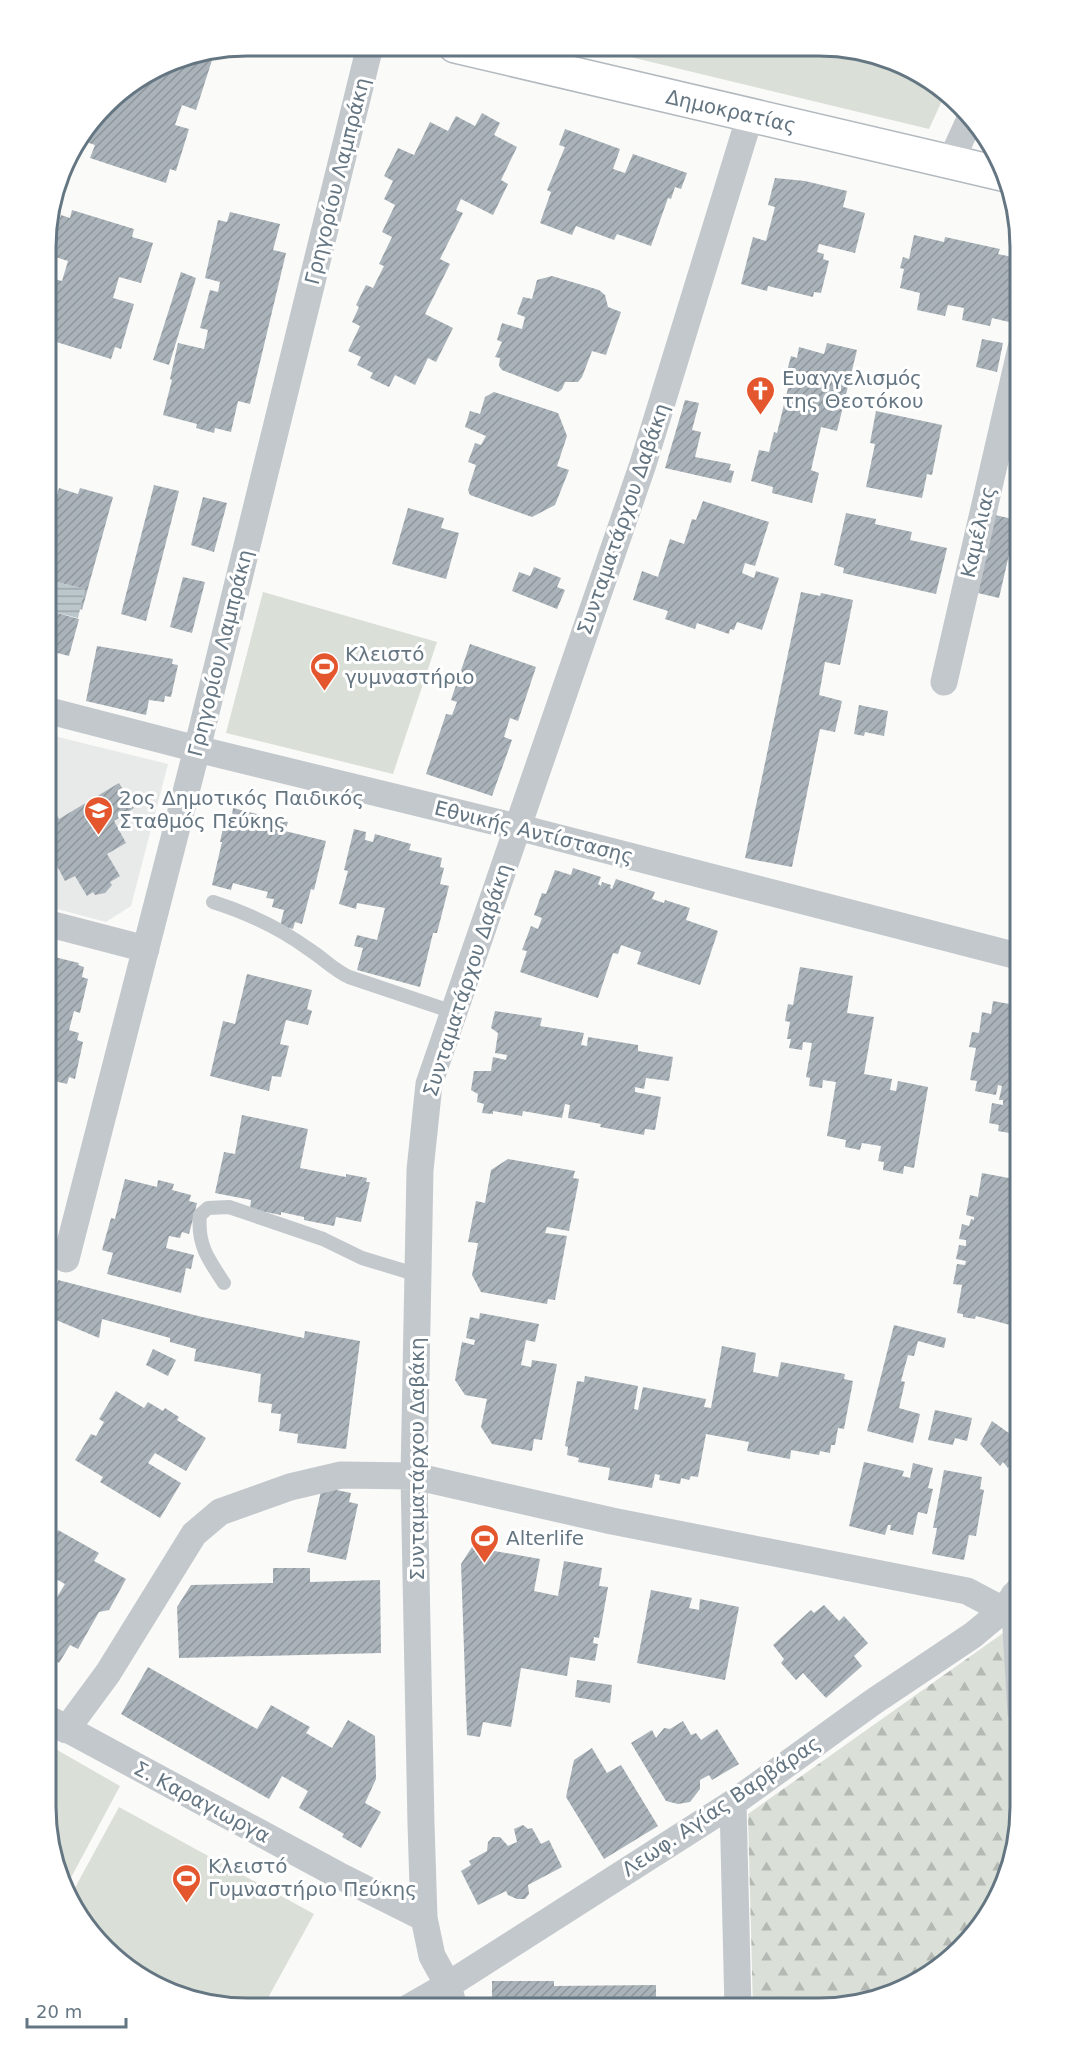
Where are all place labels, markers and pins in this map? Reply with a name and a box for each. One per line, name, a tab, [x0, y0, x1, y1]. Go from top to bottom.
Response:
place label: Ευαγγελισμός της Θεοτόκου	[782, 366, 923, 413]
church icon: Ευαγγελισμός της Θεοτόκου	[745, 374, 777, 416]
place label: Κλειστό γυμναστήριο	[345, 642, 475, 689]
sports icon: Κλειστό γυμναστήριο	[308, 650, 340, 692]
place label: 2ος Δημοτικός Παιδικός Σταθμός Πεύκης	[119, 786, 364, 833]
school or university icon: 2ος Δημοτικός Παιδικός Σταθμός Πεύκης	[82, 794, 114, 836]
sports icon: Alterlife	[469, 1522, 501, 1564]
place label: Alterlife	[506, 1526, 584, 1550]
place label: Κλειστό Γυμναστήριο Πεύκης	[208, 1854, 417, 1901]
sports icon: Κλειστό Γυμναστήριο Πεύκης	[171, 1862, 203, 1904]

